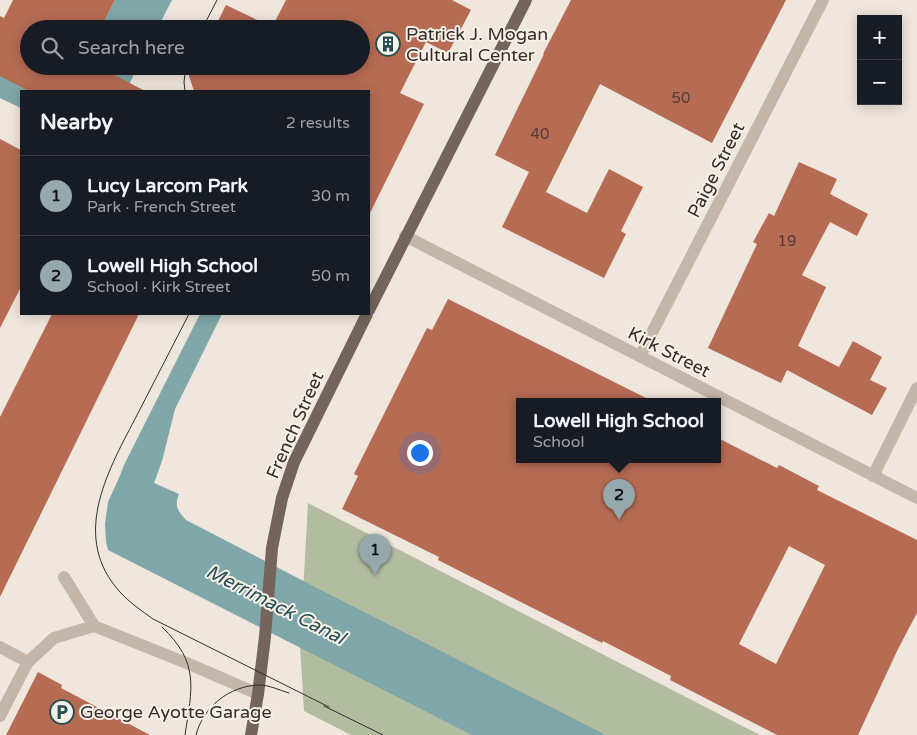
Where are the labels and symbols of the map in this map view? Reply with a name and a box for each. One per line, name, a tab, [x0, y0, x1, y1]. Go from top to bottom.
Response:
place label: Patrick J. Mogan Cultural Center	[406, 23, 548, 66]
building icon: Patrick J. Mogan Cultural Center	[375, 31, 401, 57]
house number: 50	[672, 89, 690, 107]
street label: Paige Street	[683, 119, 749, 221]
house number: 40	[531, 125, 549, 143]
house number: 19	[778, 232, 796, 250]
street label: Kirk Street	[624, 322, 714, 382]
street label: French Street	[262, 368, 328, 482]
your location	[407, 440, 433, 466]
pin: 2	[603, 479, 635, 520]
pin: 1	[359, 534, 391, 575]
water label: Merrimack Canal	[203, 560, 351, 650]
parking icon: George Ayotte Garage	[49, 699, 75, 725]
place label: George Ayotte Garage	[80, 701, 272, 723]

